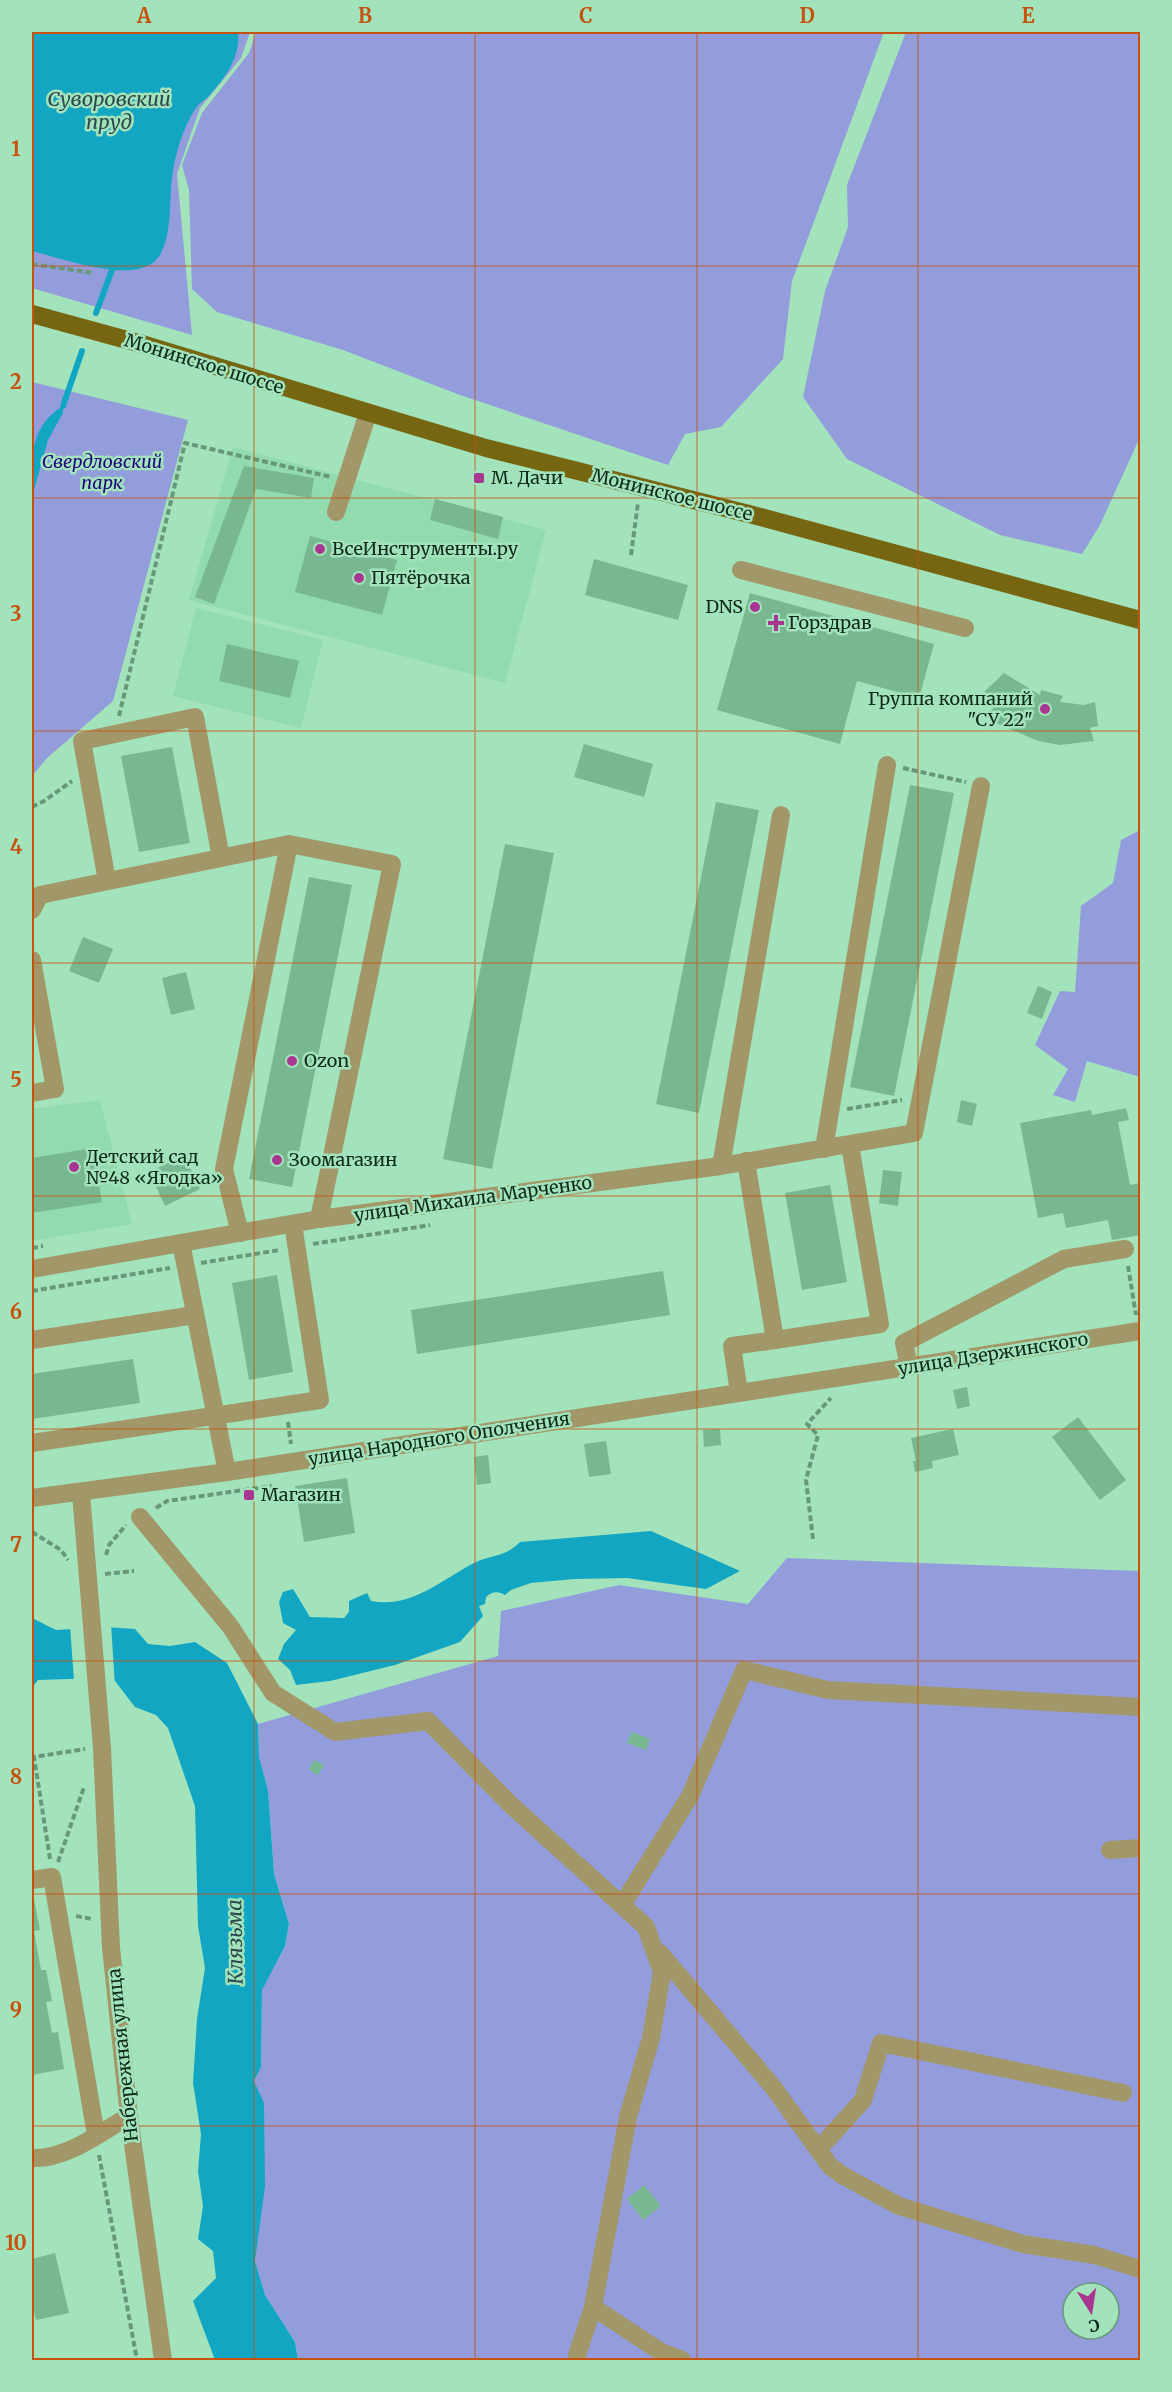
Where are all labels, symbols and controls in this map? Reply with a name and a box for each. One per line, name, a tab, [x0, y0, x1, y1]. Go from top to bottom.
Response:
text: A	[136, 3, 152, 28]
text: B	[358, 3, 372, 28]
text: C	[579, 3, 593, 28]
text: D	[799, 3, 815, 28]
text: E	[1021, 3, 1035, 28]
water label: Суворовский пруд	[47, 86, 171, 134]
text: 1	[11, 136, 21, 161]
street label: Монинское шоссе	[122, 328, 286, 399]
text: 2	[10, 369, 22, 394]
park label: Свердловский парк	[42, 450, 162, 494]
street label: Монинское шоссе	[589, 463, 755, 526]
place label: М. Дачи	[491, 466, 563, 489]
marker: М. Дачи	[472, 471, 486, 485]
place label: ВсеИнструменты.ру	[332, 537, 519, 560]
marker: ВсеИнструменты.ру	[313, 542, 327, 556]
place label: Пятёрочка	[371, 566, 471, 589]
marker: Пятёрочка	[352, 571, 366, 585]
place label: DNS	[705, 595, 743, 618]
marker: DNS	[748, 600, 762, 614]
text: 3	[10, 601, 22, 626]
place label: Горздрав	[788, 611, 872, 634]
marker: Горздрав	[769, 616, 783, 630]
place label: Группа компаний "СУ 22"	[868, 687, 1033, 731]
marker: Группа компаний "СУ 22"	[1038, 702, 1052, 716]
text: 4	[10, 834, 23, 859]
place label: Ozon	[304, 1049, 349, 1072]
marker: Ozon	[285, 1054, 299, 1068]
text: 5	[10, 1067, 22, 1092]
place label: Детский сад №48 «Ягодка»	[86, 1145, 223, 1189]
place label: Зоомагазин	[289, 1148, 398, 1171]
marker: Зоомагазин	[270, 1153, 284, 1167]
marker: Детский сад №48 «Ягодка»	[67, 1160, 81, 1174]
street label: улица Михаила Марченко	[353, 1170, 593, 1227]
text: 6	[10, 1299, 22, 1324]
street label: улица Дзержинского	[896, 1327, 1090, 1380]
street label: улица Народного Ополчения	[307, 1406, 572, 1471]
place label: Магазин	[261, 1483, 341, 1506]
marker: Магазин	[242, 1488, 256, 1502]
text: 7	[10, 1532, 22, 1557]
text: 8	[10, 1764, 22, 1789]
water label: Клязьма	[221, 1899, 248, 1985]
street label: Набережная улица	[102, 1967, 143, 2143]
text: 9	[10, 1997, 22, 2022]
text: 10	[5, 2230, 27, 2255]
north arrow	[1061, 2281, 1121, 2341]
text: С	[1087, 2315, 1101, 2337]

